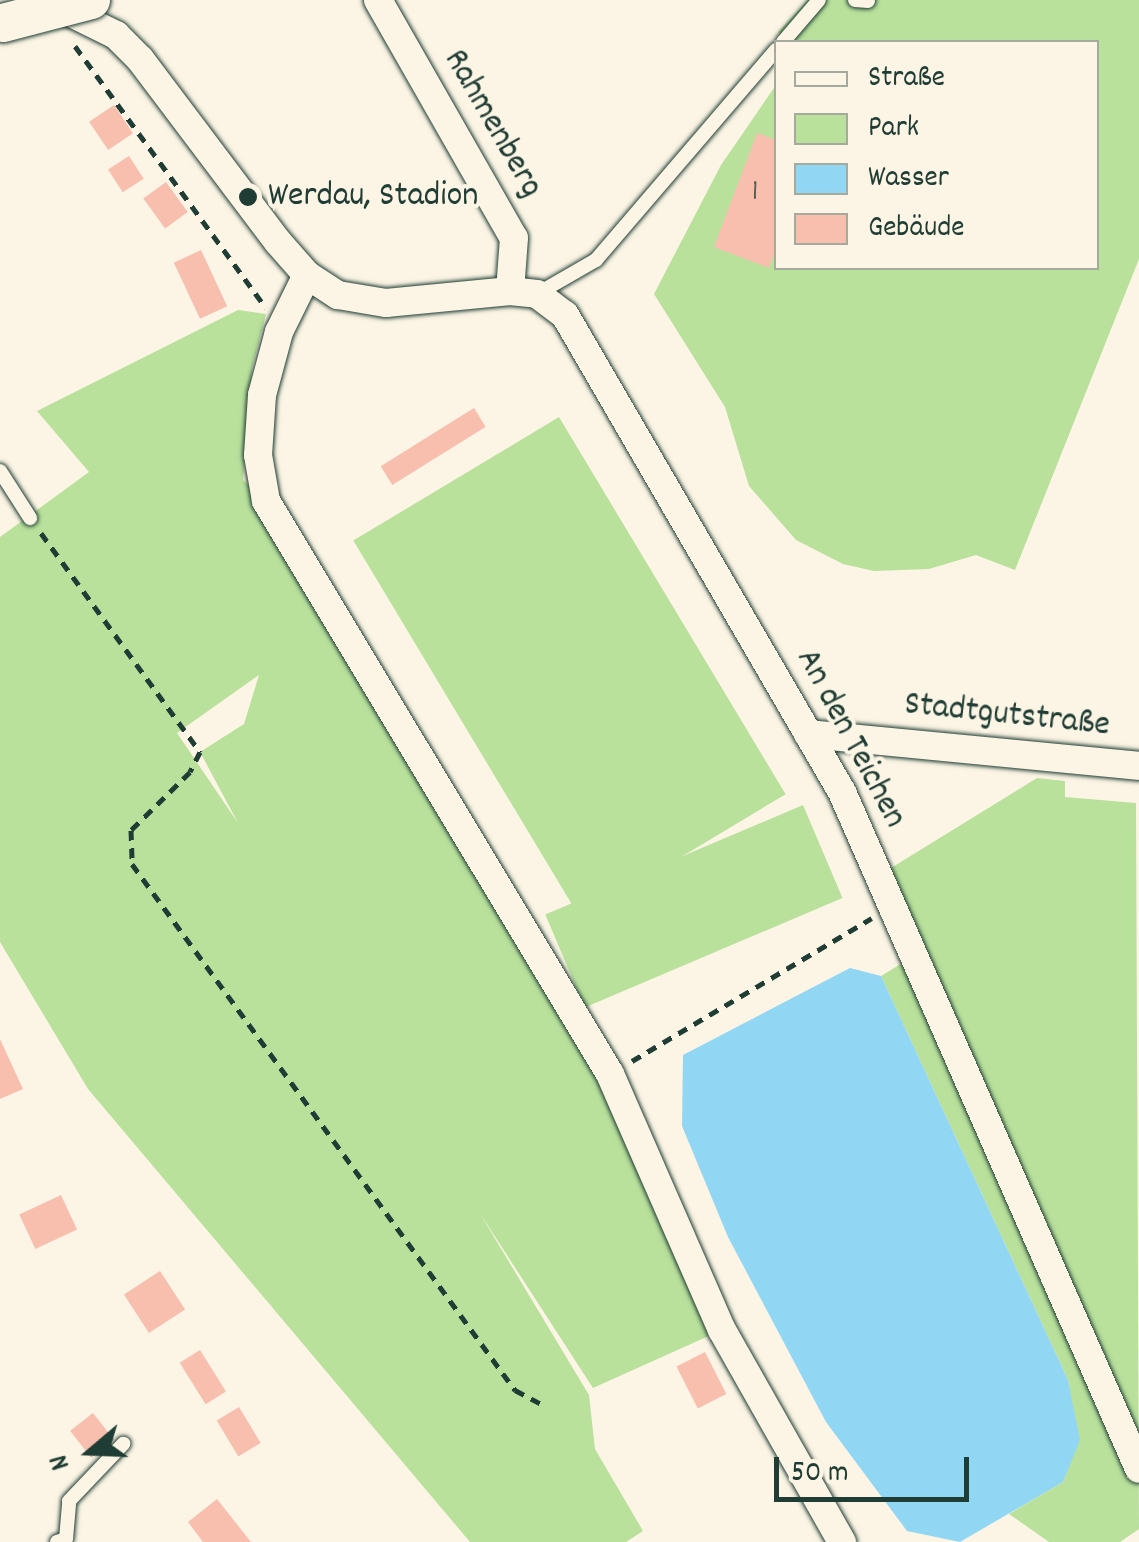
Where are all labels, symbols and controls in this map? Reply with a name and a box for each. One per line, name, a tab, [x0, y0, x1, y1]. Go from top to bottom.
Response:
legend	[774, 40, 1099, 270]
street label: Rahmenberg	[433, 42, 551, 206]
text: Straße	[868, 58, 945, 101]
text: Park	[868, 108, 919, 151]
text: Wasser	[868, 158, 949, 201]
place label: Werdau, Stadion	[268, 176, 478, 218]
house number: 1	[752, 176, 758, 212]
marker: Werdau, Stadion	[237, 186, 259, 208]
text: Gebäude	[868, 208, 965, 251]
street label: An den Teichen	[785, 642, 915, 836]
street label: Stadtgutstraße	[902, 684, 1112, 748]
north arrow	[40, 1402, 140, 1502]
scale bar	[779, 1437, 974, 1499]
text: N	[40, 1449, 83, 1475]
text: 50 m	[791, 1453, 849, 1496]

